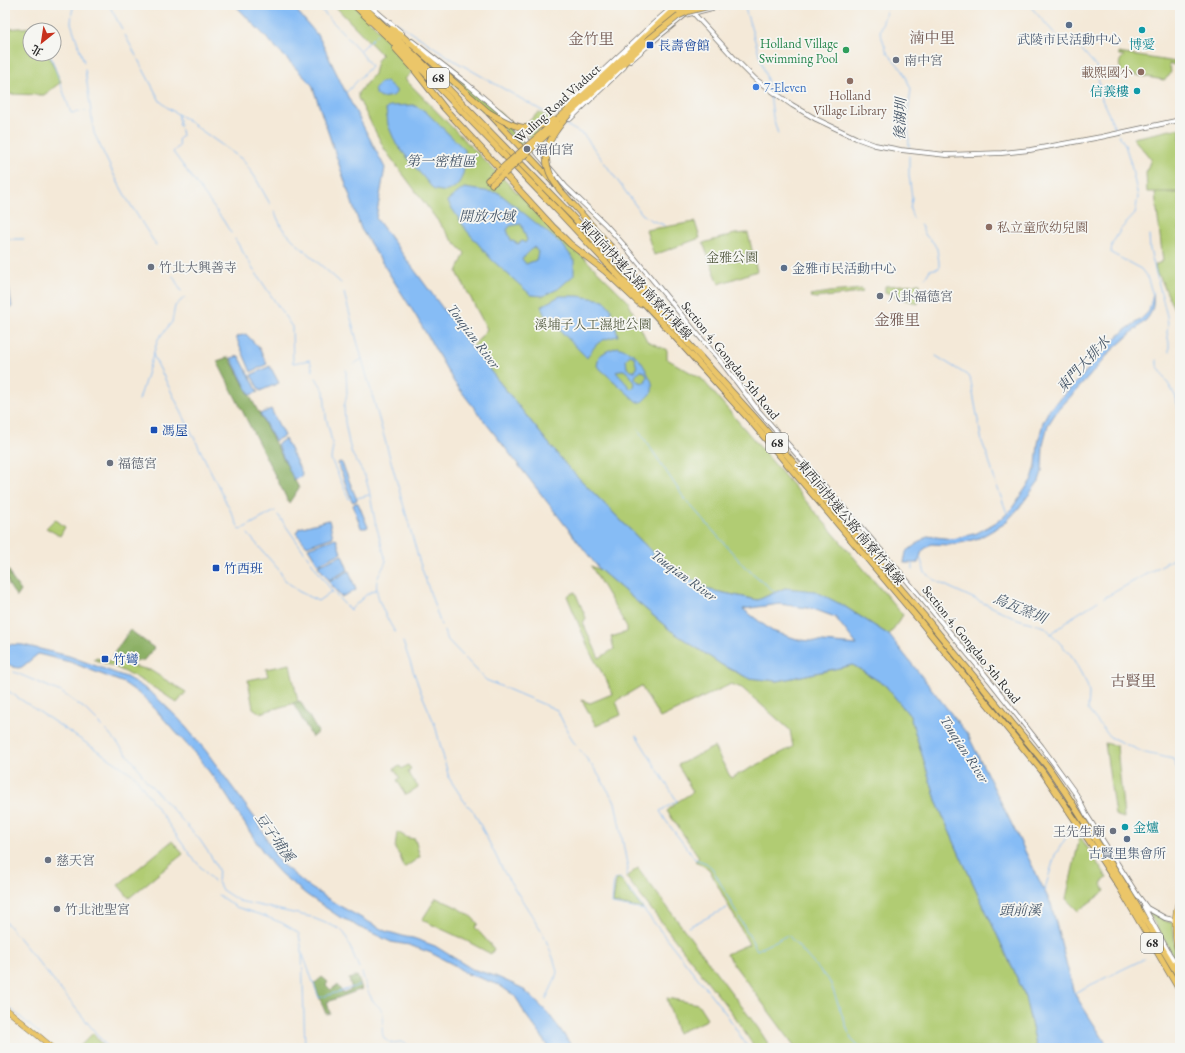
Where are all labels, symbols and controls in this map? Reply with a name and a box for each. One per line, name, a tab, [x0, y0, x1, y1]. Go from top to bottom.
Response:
marker: 武陵市民活動中心	[1064, 20, 1074, 30]
north arrow	[22, 22, 62, 62]
marker: 博愛	[1137, 25, 1147, 35]
district label: 湳中里	[909, 28, 955, 47]
district label: 金竹里	[568, 29, 614, 48]
place label: 武陵市民活動中心	[1017, 31, 1121, 48]
place label: Holland Village Swimming Pool	[759, 35, 838, 67]
place label: 博愛	[1129, 36, 1155, 53]
place label: 長壽會館	[658, 37, 710, 54]
marker: 長壽會館	[645, 40, 655, 50]
text: 北	[29, 42, 45, 59]
marker: Holland Village Swimming Pool	[841, 45, 851, 55]
place label: 南中宮	[904, 52, 943, 69]
marker: 南中宮	[891, 55, 901, 65]
street label: Wuling Road Viaduct	[511, 60, 604, 146]
place label: 載熙國小	[1081, 64, 1133, 81]
marker: 載熙國小	[1136, 67, 1146, 77]
road number: 68	[427, 68, 449, 88]
marker: Holland Village Library	[845, 76, 855, 86]
place label: 7-Eleven	[764, 79, 807, 96]
marker: 7-Eleven	[751, 82, 761, 92]
place label: 信義樓	[1090, 83, 1129, 100]
marker: 信義樓	[1132, 86, 1142, 96]
place label: Holland Village Library	[813, 87, 887, 119]
water label: 後湖圳	[890, 96, 910, 140]
place label: 福伯宮	[535, 141, 574, 158]
marker: 福伯宮	[522, 144, 532, 154]
water label: 第一密植區	[406, 152, 478, 170]
water label: 開放水域	[459, 207, 517, 225]
street label: 東西向快速公路 南寮竹東線	[575, 216, 696, 343]
place label: 私立童欣幼兒園	[997, 219, 1088, 236]
marker: 私立童欣幼兒園	[984, 222, 994, 232]
park label: 金雅公園	[706, 249, 758, 266]
place label: 竹北大興善寺	[159, 259, 237, 276]
place label: 金雅市民活動中心	[792, 260, 896, 277]
marker: 竹北大興善寺	[146, 262, 156, 272]
marker: 金雅市民活動中心	[779, 263, 789, 273]
place label: 八卦福德宮	[888, 288, 953, 305]
marker: 八卦福德宮	[875, 291, 885, 301]
street label: Section 4, Gongdao 5th Road	[678, 298, 784, 423]
water label: Touqian River	[443, 300, 505, 373]
district label: 金雅里	[874, 310, 920, 329]
park label: 溪埔子人工濕地公園	[534, 316, 652, 333]
water label: 東門大排水	[1053, 331, 1115, 396]
place label: 馮屋	[162, 422, 188, 439]
marker: 馮屋	[149, 425, 159, 435]
road number: 68	[766, 433, 788, 453]
place label: 福德宮	[118, 455, 157, 472]
street label: 東西向快速公路 南寮竹東線	[793, 456, 908, 589]
marker: 福德宮	[105, 458, 115, 468]
water label: Touqian River	[647, 545, 721, 606]
place label: 竹西班	[224, 560, 263, 577]
marker: 竹西班	[211, 563, 221, 573]
street label: Section 4, Gongdao 5th Road	[919, 582, 1025, 707]
water label: 烏瓦窯圳	[991, 589, 1051, 628]
place label: 竹彎	[113, 651, 139, 668]
marker: 竹彎	[100, 654, 110, 664]
district label: 古賢里	[1110, 671, 1156, 690]
water label: Touqian River	[936, 712, 994, 787]
water label: 豆子埔溪	[252, 809, 300, 867]
place label: 金爐	[1133, 819, 1159, 836]
marker: 金爐	[1120, 822, 1130, 832]
place label: 王先生廟	[1053, 823, 1105, 840]
marker: 王先生廟	[1108, 826, 1118, 836]
marker: 古賢里集會所	[1122, 834, 1132, 844]
place label: 古賢里集會所	[1088, 845, 1166, 862]
place label: 慈天宮	[56, 852, 95, 869]
marker: 慈天宮	[43, 855, 53, 865]
place label: 竹北池聖宮	[65, 901, 130, 918]
water label: 頭前溪	[999, 901, 1043, 919]
marker: 竹北池聖宮	[52, 904, 62, 914]
road number: 68	[1141, 933, 1163, 953]

